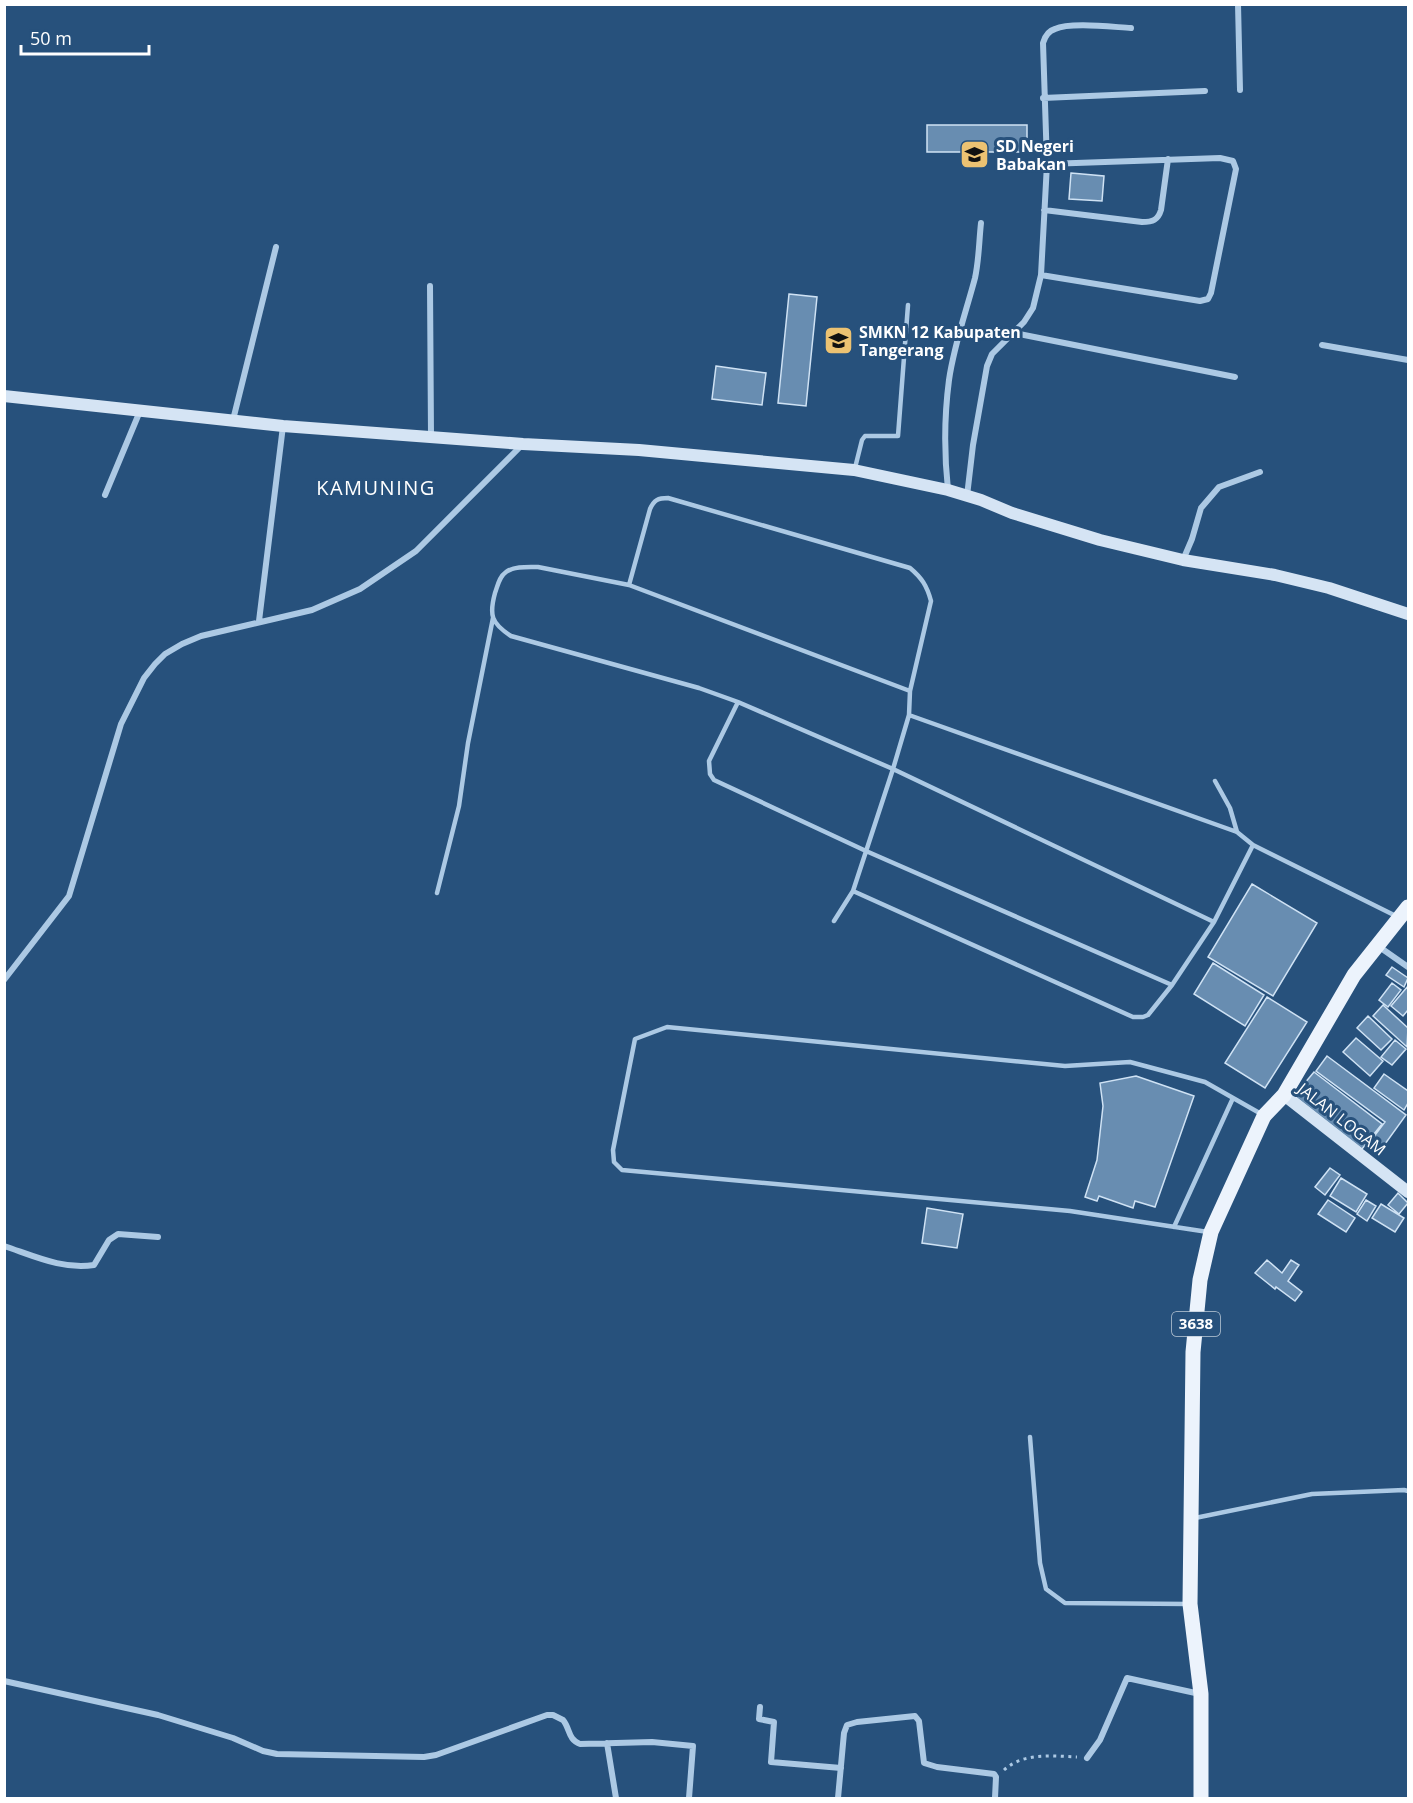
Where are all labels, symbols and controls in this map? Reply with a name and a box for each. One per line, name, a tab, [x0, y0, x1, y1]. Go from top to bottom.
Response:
scale bar	[21, 18, 148, 56]
text: 50 m	[30, 26, 72, 50]
place label: SD Negeri Babakan	[996, 135, 1074, 175]
school or university icon: SD Negeri Babakan	[959, 139, 991, 171]
place label: SMKN 12 Kabupaten Tangerang	[859, 321, 1021, 361]
school or university icon: SMKN 12 Kabupaten Tangerang	[822, 325, 854, 357]
district label: KAMUNING	[316, 474, 436, 501]
street label: JALAN LOGAM	[1292, 1076, 1391, 1160]
road number: 3638	[1172, 1312, 1220, 1336]

